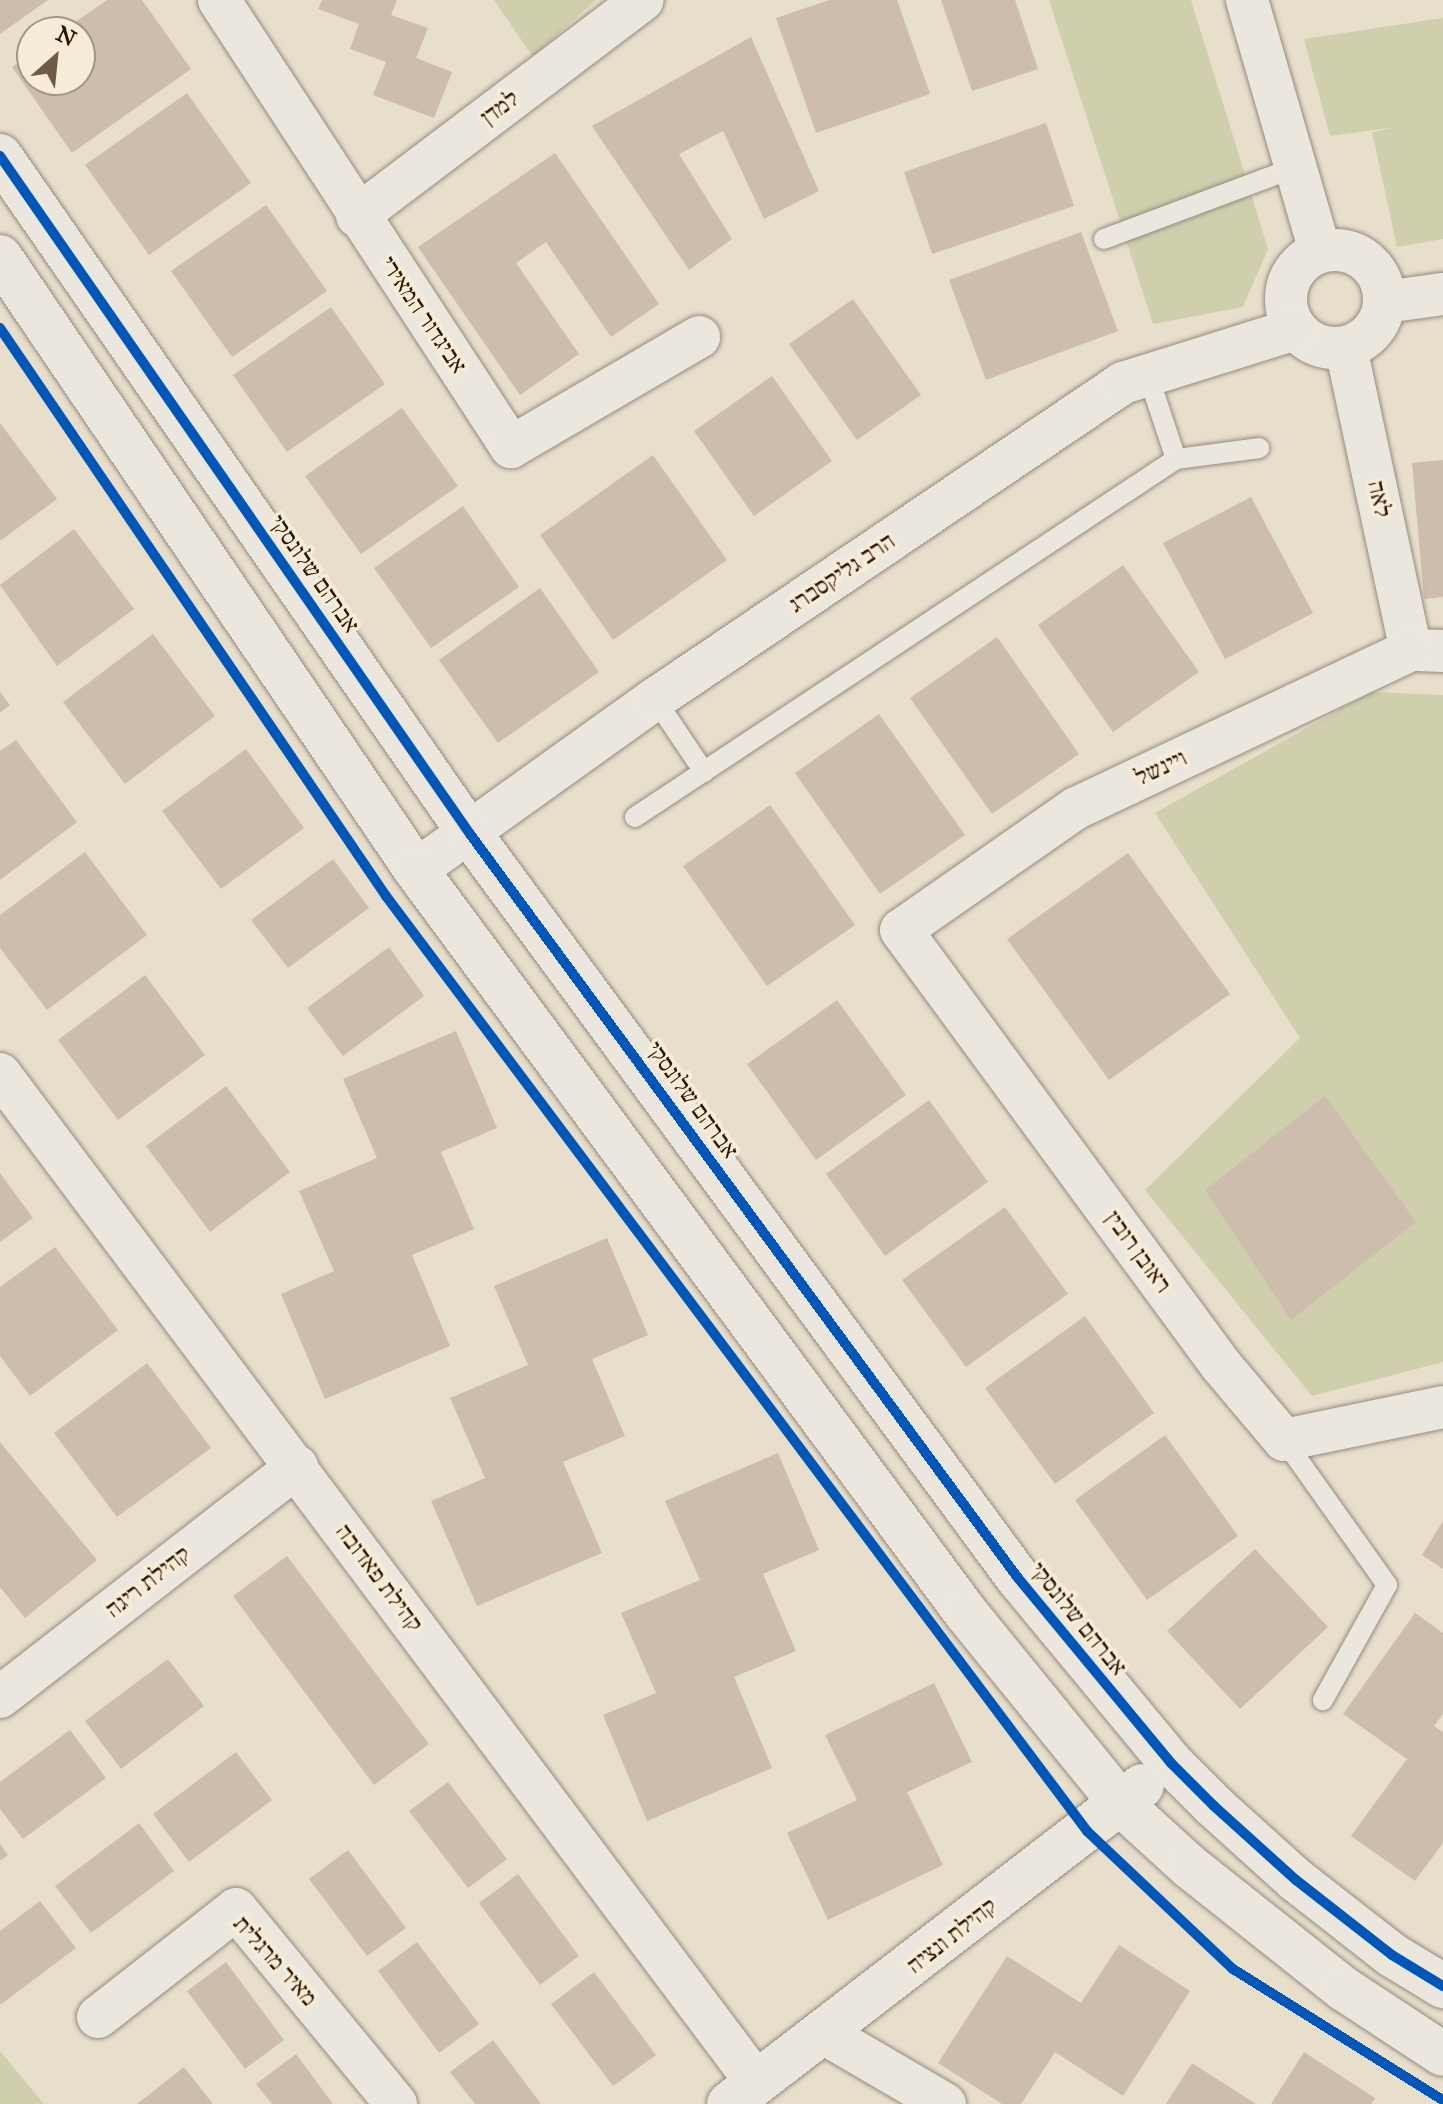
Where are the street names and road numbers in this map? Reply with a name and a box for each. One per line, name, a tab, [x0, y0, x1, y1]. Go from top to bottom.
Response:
street label: למדן	[475, 84, 525, 132]
street label: אביגדור המאירי	[373, 251, 473, 379]
street label: לאה	[1361, 478, 1397, 520]
street label: אברהם שלונסקי	[263, 509, 365, 639]
street label: הרב גליקסברג	[783, 527, 901, 619]
street label: ויינשל	[1130, 744, 1192, 792]
street label: אברהם שלונסקי	[640, 1036, 744, 1164]
street label: ראובן רובין	[1099, 1205, 1177, 1299]
street label: קהילת פאדובה	[329, 1518, 429, 1638]
street label: קהילת ריגה	[100, 1540, 196, 1624]
street label: אברהם שלונסקי	[1023, 1556, 1133, 1682]
street label: קהילת ונציה	[901, 1892, 1003, 1980]
street label: מאיר מרגלית	[227, 1910, 323, 2012]

